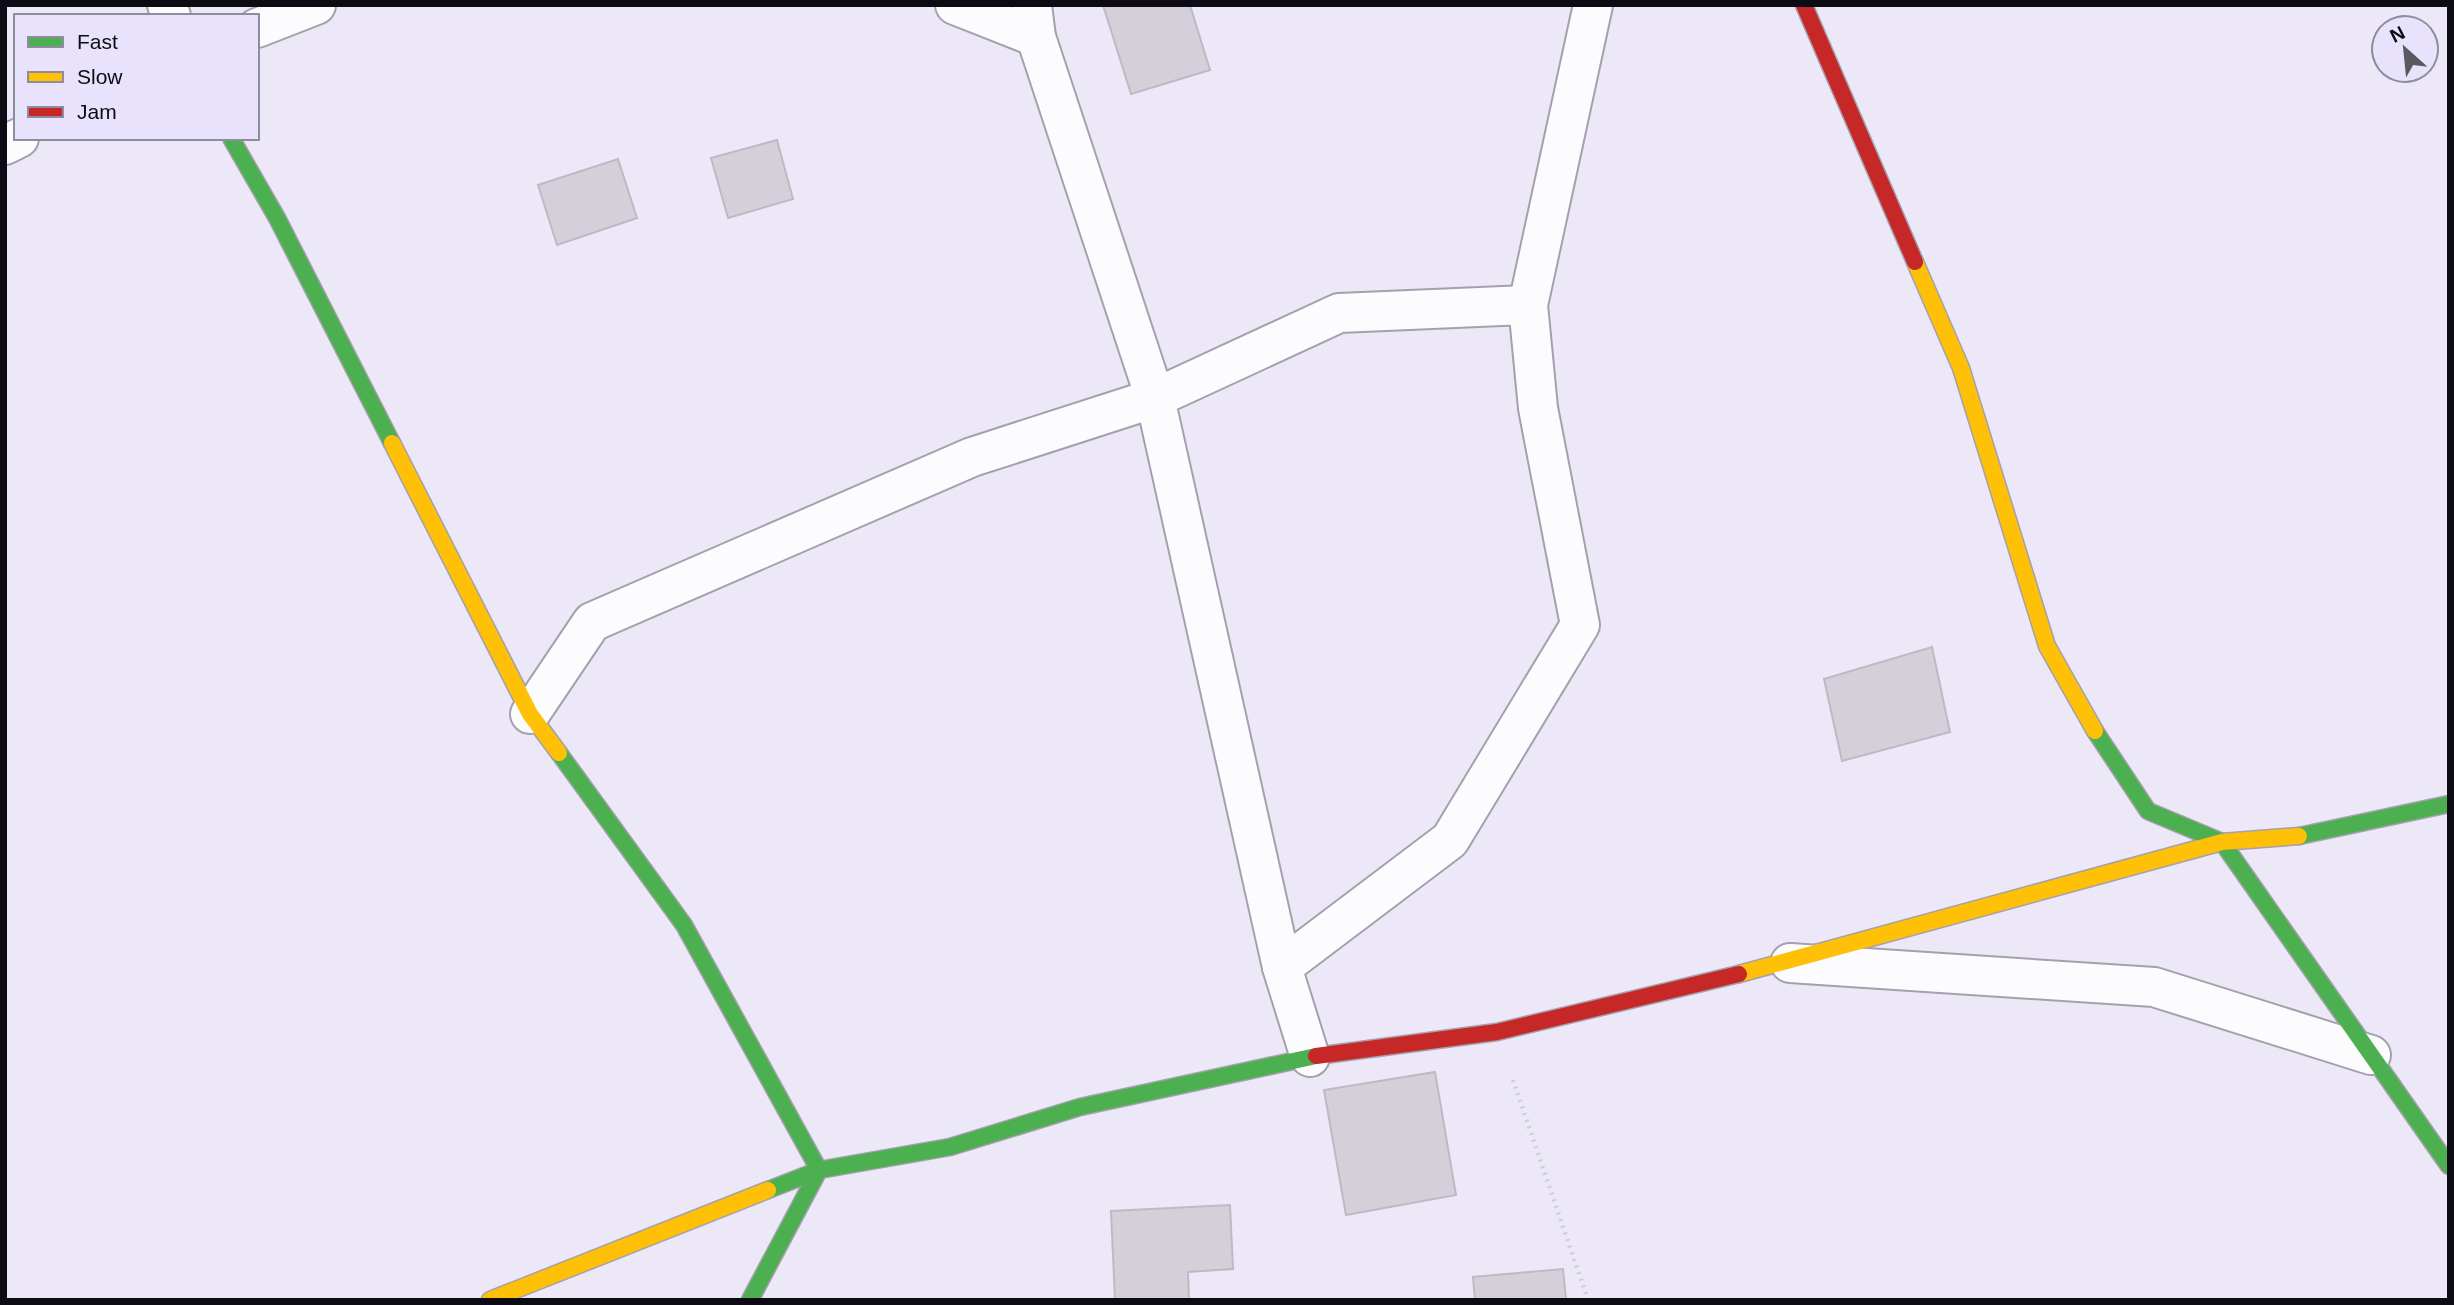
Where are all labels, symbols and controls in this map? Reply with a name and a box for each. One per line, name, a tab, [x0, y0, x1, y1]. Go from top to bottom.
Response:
legend	[14, 14, 259, 140]
north arrow	[2370, 14, 2440, 84]
text: N	[2387, 22, 2408, 47]
text: Fast	[77, 30, 118, 53]
text: Slow	[77, 65, 123, 88]
text: Jam	[77, 100, 117, 123]

